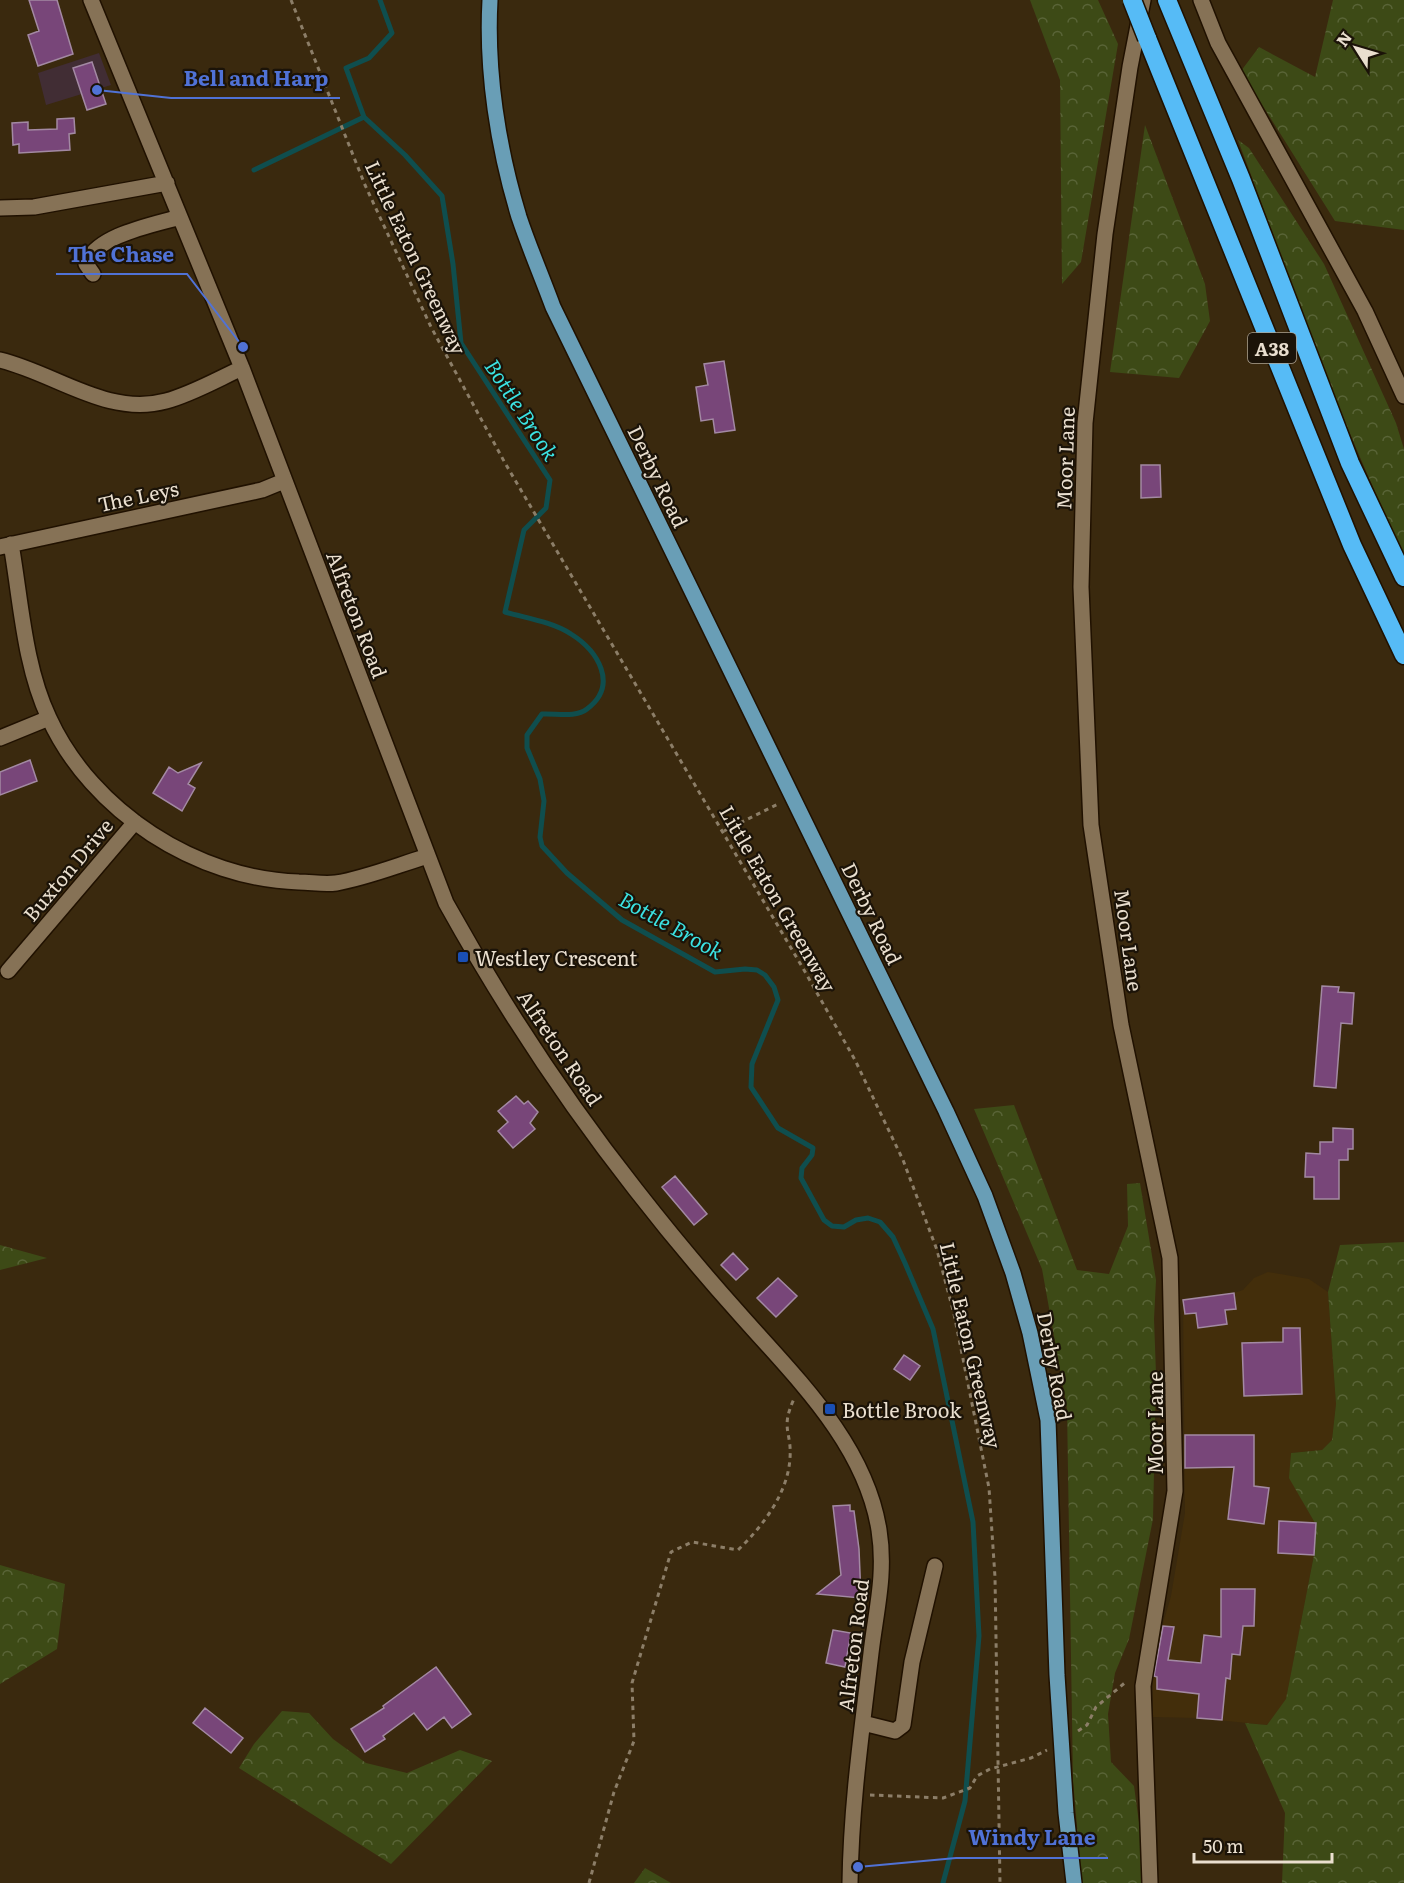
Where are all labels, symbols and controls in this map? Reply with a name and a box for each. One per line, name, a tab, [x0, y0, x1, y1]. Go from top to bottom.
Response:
north arrow	[1326, 18, 1386, 78]
text: N	[1330, 26, 1357, 51]
callout: Bell and Harp	[171, 59, 340, 98]
text: Bell and Harp	[184, 61, 329, 92]
street label: Little Eaton Greenway	[359, 155, 475, 359]
callout: The Chase	[56, 235, 187, 274]
text: The Chase	[68, 237, 174, 268]
road number: A38	[1248, 333, 1296, 363]
water label: Bottle Brook	[479, 352, 568, 466]
street label: Moor Lane	[1047, 406, 1081, 510]
street label: Derby Road	[621, 420, 697, 532]
street label: The Leys	[95, 472, 181, 518]
street label: Alfreton Road	[320, 546, 396, 682]
street label: Little Eaton Greenway	[713, 799, 845, 997]
street label: Buxton Drive	[15, 811, 119, 927]
street label: Derby Road	[835, 857, 911, 969]
water label: Bottle Brook	[614, 882, 730, 966]
street label: Moor Lane	[1108, 887, 1152, 993]
place label: Westley Crescent	[475, 942, 637, 972]
marker: Westley Crescent	[456, 950, 470, 964]
street label: Alfreton Road	[511, 983, 611, 1111]
street label: Little Eaton Greenway	[934, 1239, 1010, 1452]
street label: Derby Road	[1031, 1309, 1081, 1423]
street label: Moor Lane	[1139, 1371, 1169, 1475]
place label: Bottle Brook	[842, 1394, 962, 1424]
marker: Bottle Brook	[823, 1402, 837, 1416]
street label: Alfreton Road	[829, 1577, 875, 1713]
callout: Windy Lane	[956, 1819, 1108, 1858]
text: Windy Lane	[968, 1820, 1096, 1851]
scale bar	[1194, 1826, 1332, 1864]
text: 50 m	[1203, 1832, 1244, 1859]

